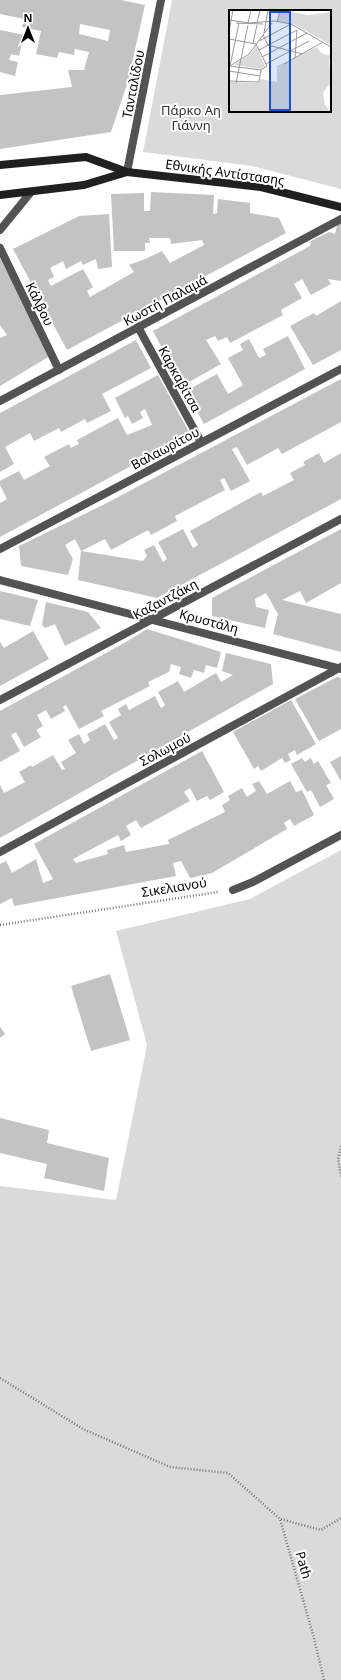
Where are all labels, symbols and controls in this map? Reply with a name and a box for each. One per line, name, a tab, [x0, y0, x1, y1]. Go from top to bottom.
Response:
north arrow	[8, 8, 48, 48]
text: N	[24, 10, 32, 25]
inset map	[229, 10, 331, 112]
street label: Τανταλίδου	[118, 48, 148, 120]
park label: Πάρκο Αη Γιάννη	[161, 101, 221, 134]
street label: Εθνικής Αντίστασης	[164, 155, 286, 189]
street label: Κωστή Παλαμά	[120, 270, 210, 330]
street label: Κάλβου	[22, 279, 58, 329]
street label: Καρκαβίτσα	[154, 343, 206, 415]
street label: Βαλαωρίτου	[128, 422, 202, 474]
street label: Καζαντζάκη	[129, 574, 201, 624]
street label: Κρυστάλη	[177, 604, 241, 638]
street label: Σολωμού	[136, 728, 194, 770]
street label: Σικελιανού	[140, 873, 208, 901]
street label: Path	[292, 1549, 316, 1581]

